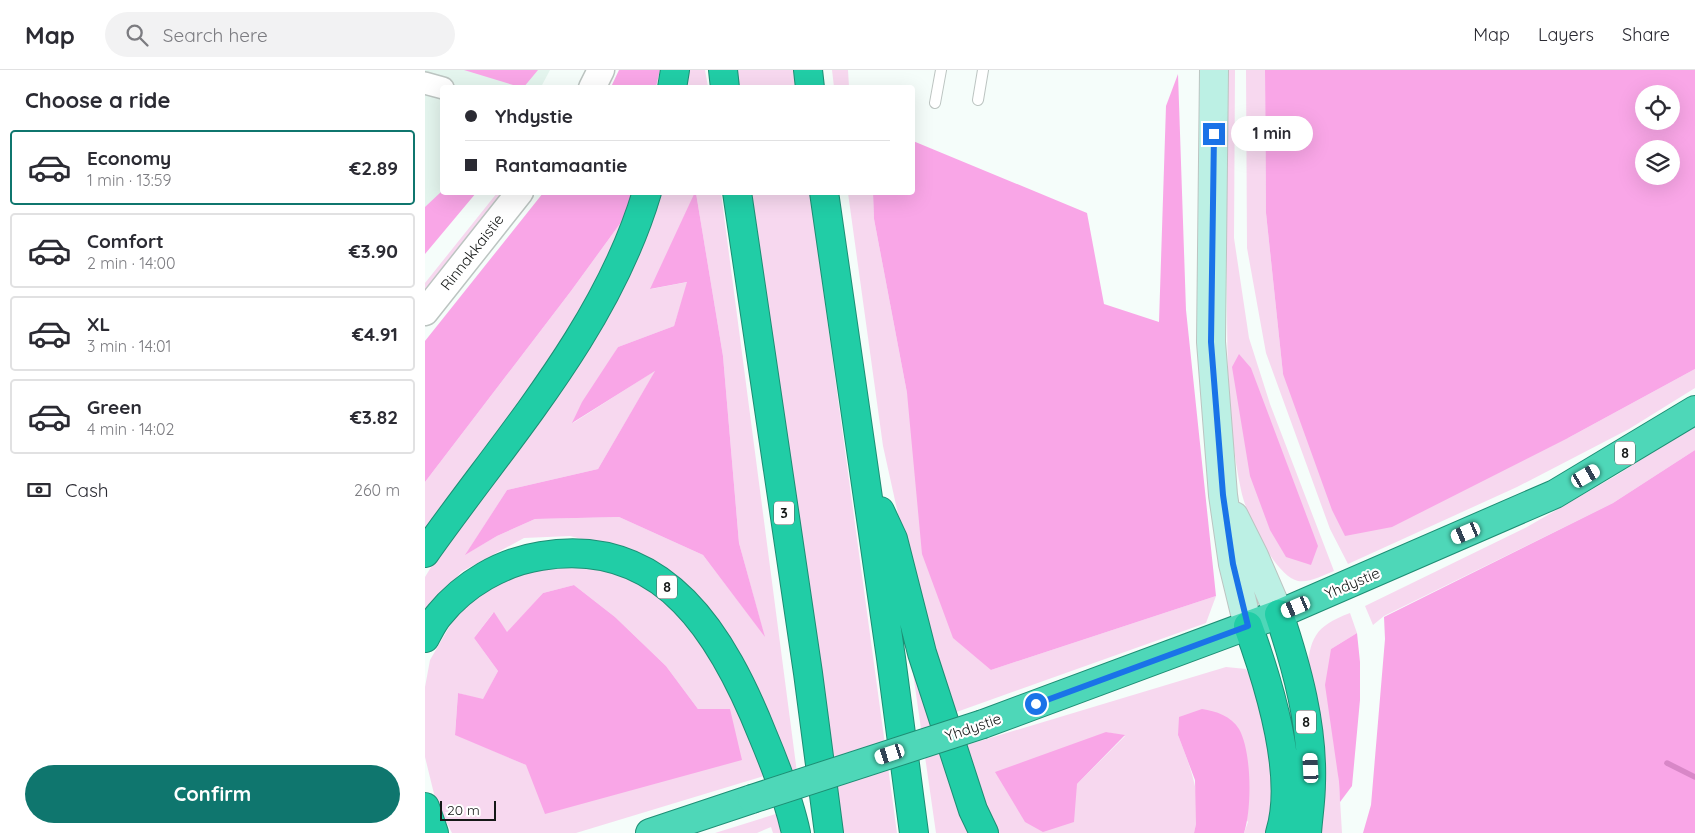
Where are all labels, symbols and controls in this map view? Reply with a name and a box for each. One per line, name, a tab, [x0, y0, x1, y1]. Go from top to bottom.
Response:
search box	[105, 12, 455, 57]
text: Map	[25, 20, 75, 50]
icon: search	[123, 21, 151, 49]
text: Search here	[163, 23, 268, 47]
text: Map	[1473, 23, 1510, 46]
text: Layers	[1538, 23, 1594, 46]
text: Share	[1622, 23, 1670, 46]
map controls	[1635, 85, 1680, 185]
button: locate	[1635, 85, 1680, 130]
text: Choose a ride	[25, 86, 170, 114]
text: Yhdystie	[495, 104, 573, 128]
callout: 1 min	[1231, 116, 1314, 152]
route end	[1203, 123, 1225, 145]
text: 1 min	[1253, 123, 1291, 143]
button: layers	[1635, 140, 1680, 185]
icon: car	[27, 145, 72, 190]
text: Economy	[87, 146, 171, 170]
text: Rantamaantie	[495, 153, 627, 177]
text: €2.89	[349, 156, 398, 180]
text: 1 min · 13:59	[87, 170, 171, 190]
street label: Rinnakkaistie	[436, 210, 508, 294]
icon: car	[27, 228, 72, 273]
text: Comfort	[87, 229, 164, 253]
text: €3.90	[349, 239, 398, 263]
text: 2 min · 14:00	[87, 253, 176, 273]
icon: car	[27, 311, 72, 356]
text: XL	[87, 312, 110, 336]
text: €4.91	[352, 322, 398, 346]
text: 3 min · 14:01	[87, 336, 171, 356]
icon: car	[27, 394, 72, 439]
text: Green	[87, 395, 142, 419]
text: €3.82	[350, 405, 398, 429]
text: 4 min · 14:02	[87, 419, 174, 439]
road number: 8	[1615, 442, 1635, 464]
car	[1569, 462, 1602, 490]
icon: cash	[25, 476, 53, 504]
text: Cash	[65, 478, 109, 502]
text: 260 m	[354, 480, 400, 500]
road number: 3	[774, 502, 794, 524]
car	[1449, 520, 1482, 546]
street label: Yhdystie	[1322, 563, 1382, 603]
road number: 8	[657, 576, 677, 598]
car	[1279, 594, 1312, 620]
route start	[1025, 693, 1047, 715]
street label: Yhdystie	[942, 709, 1004, 745]
road number: 8	[1296, 710, 1316, 734]
car	[873, 742, 906, 766]
car	[1302, 753, 1319, 783]
button: Confirm	[25, 765, 400, 823]
scale bar	[440, 798, 496, 821]
text: 20 m	[447, 801, 480, 819]

